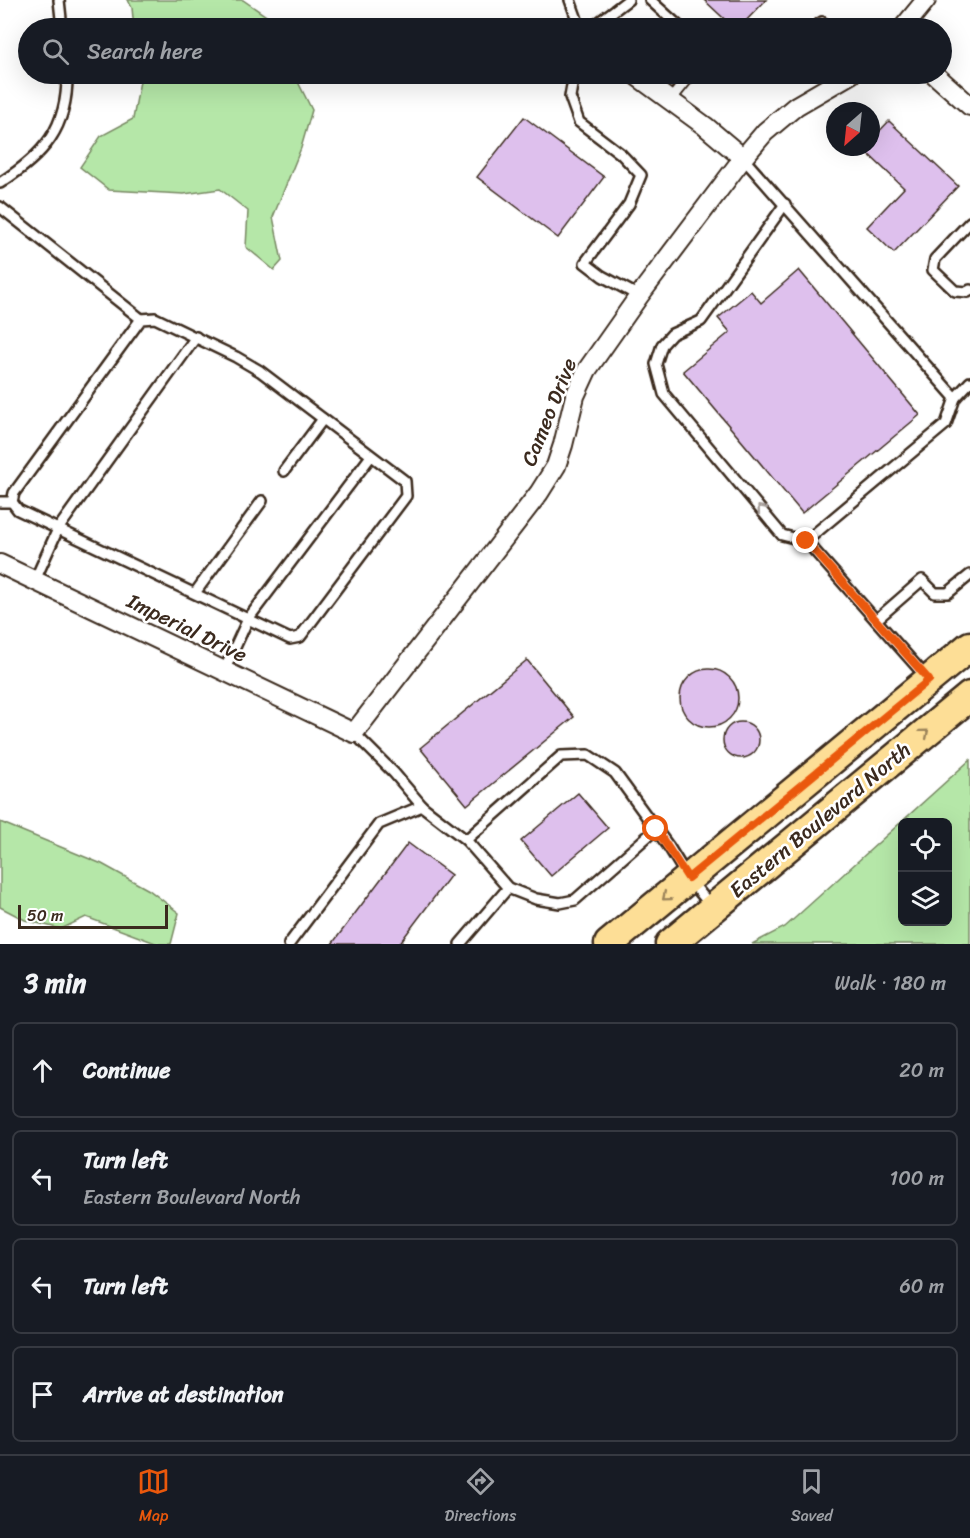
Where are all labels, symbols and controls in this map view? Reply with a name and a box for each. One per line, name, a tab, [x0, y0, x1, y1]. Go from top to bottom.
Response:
search box	[18, 18, 952, 84]
text: Search here	[87, 32, 203, 71]
icon: search	[39, 35, 72, 68]
north arrow	[826, 102, 880, 156]
street label: Cameo Drive	[510, 352, 588, 472]
one-way arrow	[757, 505, 768, 516]
route end	[792, 527, 818, 553]
street label: Imperial Drive	[119, 582, 254, 674]
one-way arrow	[918, 729, 929, 740]
street label: Eastern Boulevard North	[720, 732, 920, 908]
route start	[642, 815, 668, 841]
map controls	[898, 818, 952, 926]
button: locate	[898, 818, 952, 872]
button: layers	[898, 872, 952, 926]
one-way arrow	[661, 890, 672, 901]
text: 50 m	[27, 901, 63, 930]
scale bar	[18, 902, 168, 929]
text: 3 min	[24, 960, 86, 1006]
text: Walk · 180 m	[835, 966, 946, 1001]
text: Continue	[83, 1051, 171, 1090]
text: 20 m	[899, 1053, 944, 1088]
icon: ahead	[26, 1054, 59, 1087]
text: Turn left	[83, 1141, 168, 1180]
text: 100 m	[890, 1161, 944, 1196]
icon: left	[26, 1162, 59, 1195]
text: Eastern Boulevard North	[83, 1180, 300, 1215]
text: Turn left	[83, 1267, 168, 1306]
text: 60 m	[899, 1269, 944, 1304]
icon: left	[26, 1270, 59, 1303]
text: Arrive at destination	[83, 1375, 284, 1414]
icon: arrive	[26, 1378, 59, 1411]
tab: Map	[137, 1465, 170, 1530]
tab: Directions	[445, 1465, 516, 1530]
tab: Saved	[791, 1465, 833, 1530]

